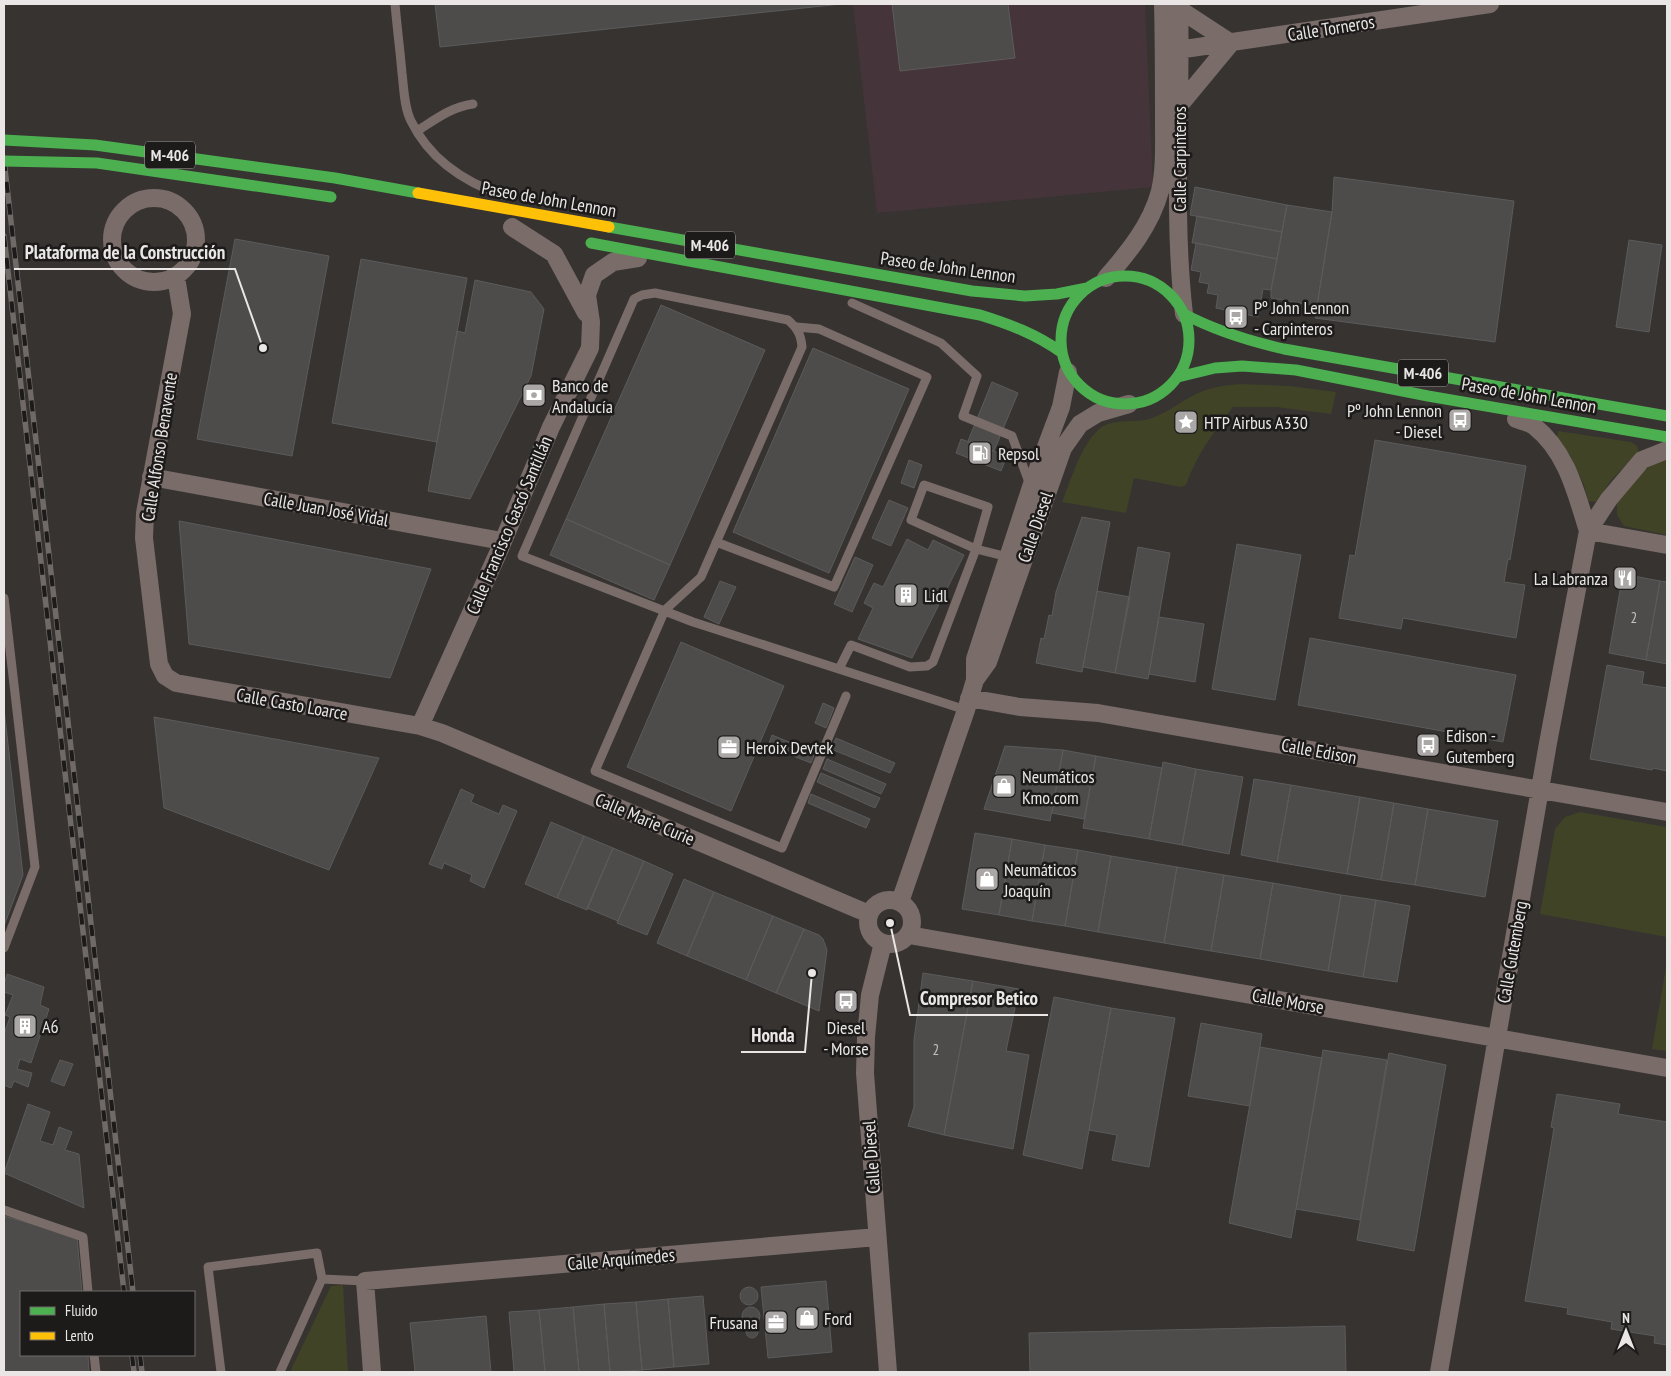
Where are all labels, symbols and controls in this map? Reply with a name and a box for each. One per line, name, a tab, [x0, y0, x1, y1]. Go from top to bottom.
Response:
street label: Calle Torneros	[1286, 10, 1376, 46]
street label: Calle Carpinteros	[1168, 106, 1191, 212]
road number: M-406	[145, 142, 195, 168]
street label: Paseo de John Lennon	[480, 176, 618, 222]
road number: M-406	[685, 232, 735, 258]
callout: Plataforma de la Construcción	[14, 235, 235, 269]
text: Plataforma de la Construcción	[25, 240, 225, 264]
street label: Paseo de John Lennon	[879, 246, 1017, 288]
place label: Pº John Lennon - Carpinteros	[1254, 296, 1349, 340]
bus stop icon: Pº John Lennon - Carpinteros	[1223, 304, 1249, 330]
road number: M-406	[1398, 359, 1448, 386]
street label: Calle Alfonso Benavente	[136, 371, 182, 523]
street label: Paseo de John Lennon	[1460, 372, 1598, 418]
place label: Banco de Andalucía	[552, 374, 613, 418]
bank icon: Banco de Andalucía	[521, 382, 547, 408]
place label: Pº John Lennon - Diesel	[1347, 399, 1443, 443]
bus stop icon: Pº John Lennon - Diesel	[1447, 407, 1473, 433]
place icon: HTP Airbus A330	[1173, 409, 1199, 435]
place label: HTP Airbus A330	[1204, 411, 1308, 434]
street label: Calle Francisco Gascó Santillán	[461, 432, 557, 618]
fuel station icon: Repsol	[967, 440, 993, 466]
place label: Repsol	[998, 442, 1040, 465]
street label: Calle Juan José Vidal	[262, 487, 391, 531]
street label: Calle Diesel	[1012, 488, 1058, 565]
restaurant icon: La Labranza	[1612, 565, 1638, 591]
place label: La Labranza	[1534, 567, 1608, 590]
building icon: Lidl	[893, 582, 919, 608]
place label: Lidl	[924, 584, 948, 607]
house number: 2	[1631, 608, 1637, 627]
street label: Calle Casto Loarce	[235, 683, 349, 725]
place label: Edison - Gutemberg	[1446, 724, 1515, 768]
bus stop icon: Edison - Gutemberg	[1415, 732, 1441, 758]
street label: Calle Edison	[1280, 733, 1358, 769]
office icon: Heroix Devtek	[716, 734, 742, 760]
place label: Heroix Devtek	[746, 736, 833, 759]
place label: Neumáticos Kmo.com	[1022, 765, 1095, 809]
shop icon: Neumáticos Kmo.com	[991, 773, 1017, 799]
street label: Calle Marie Curie	[592, 788, 698, 850]
place label: Neumáticos Joaquín	[1003, 858, 1077, 902]
shop icon: Neumáticos Joaquín	[974, 866, 1000, 892]
street label: Calle Gutemberg	[1492, 899, 1532, 1005]
callout: Compresor Betico	[910, 981, 1048, 1015]
street label: Calle Morse	[1250, 983, 1326, 1019]
text: Compresor Betico	[920, 986, 1038, 1010]
bus stop icon: Diesel - Morse	[833, 988, 859, 1014]
building icon: A6	[12, 1013, 38, 1039]
place label: A6	[42, 1015, 59, 1038]
place label: Diesel - Morse	[823, 1016, 869, 1060]
callout: Honda	[741, 1018, 805, 1052]
text: Honda	[751, 1023, 795, 1047]
house number: 2	[933, 1040, 939, 1059]
street label: Calle Diesel	[857, 1119, 885, 1194]
street label: Calle Arquímedes	[566, 1243, 676, 1275]
legend	[20, 1291, 195, 1356]
text: Fluido	[65, 1301, 97, 1320]
shop icon: Ford	[794, 1305, 820, 1331]
north arrow	[1601, 1306, 1651, 1356]
place label: Ford	[824, 1307, 852, 1330]
office icon: Frusana	[763, 1309, 789, 1335]
text: N	[1622, 1309, 1630, 1327]
place label: Frusana	[709, 1311, 758, 1334]
text: Lento	[65, 1326, 94, 1345]

